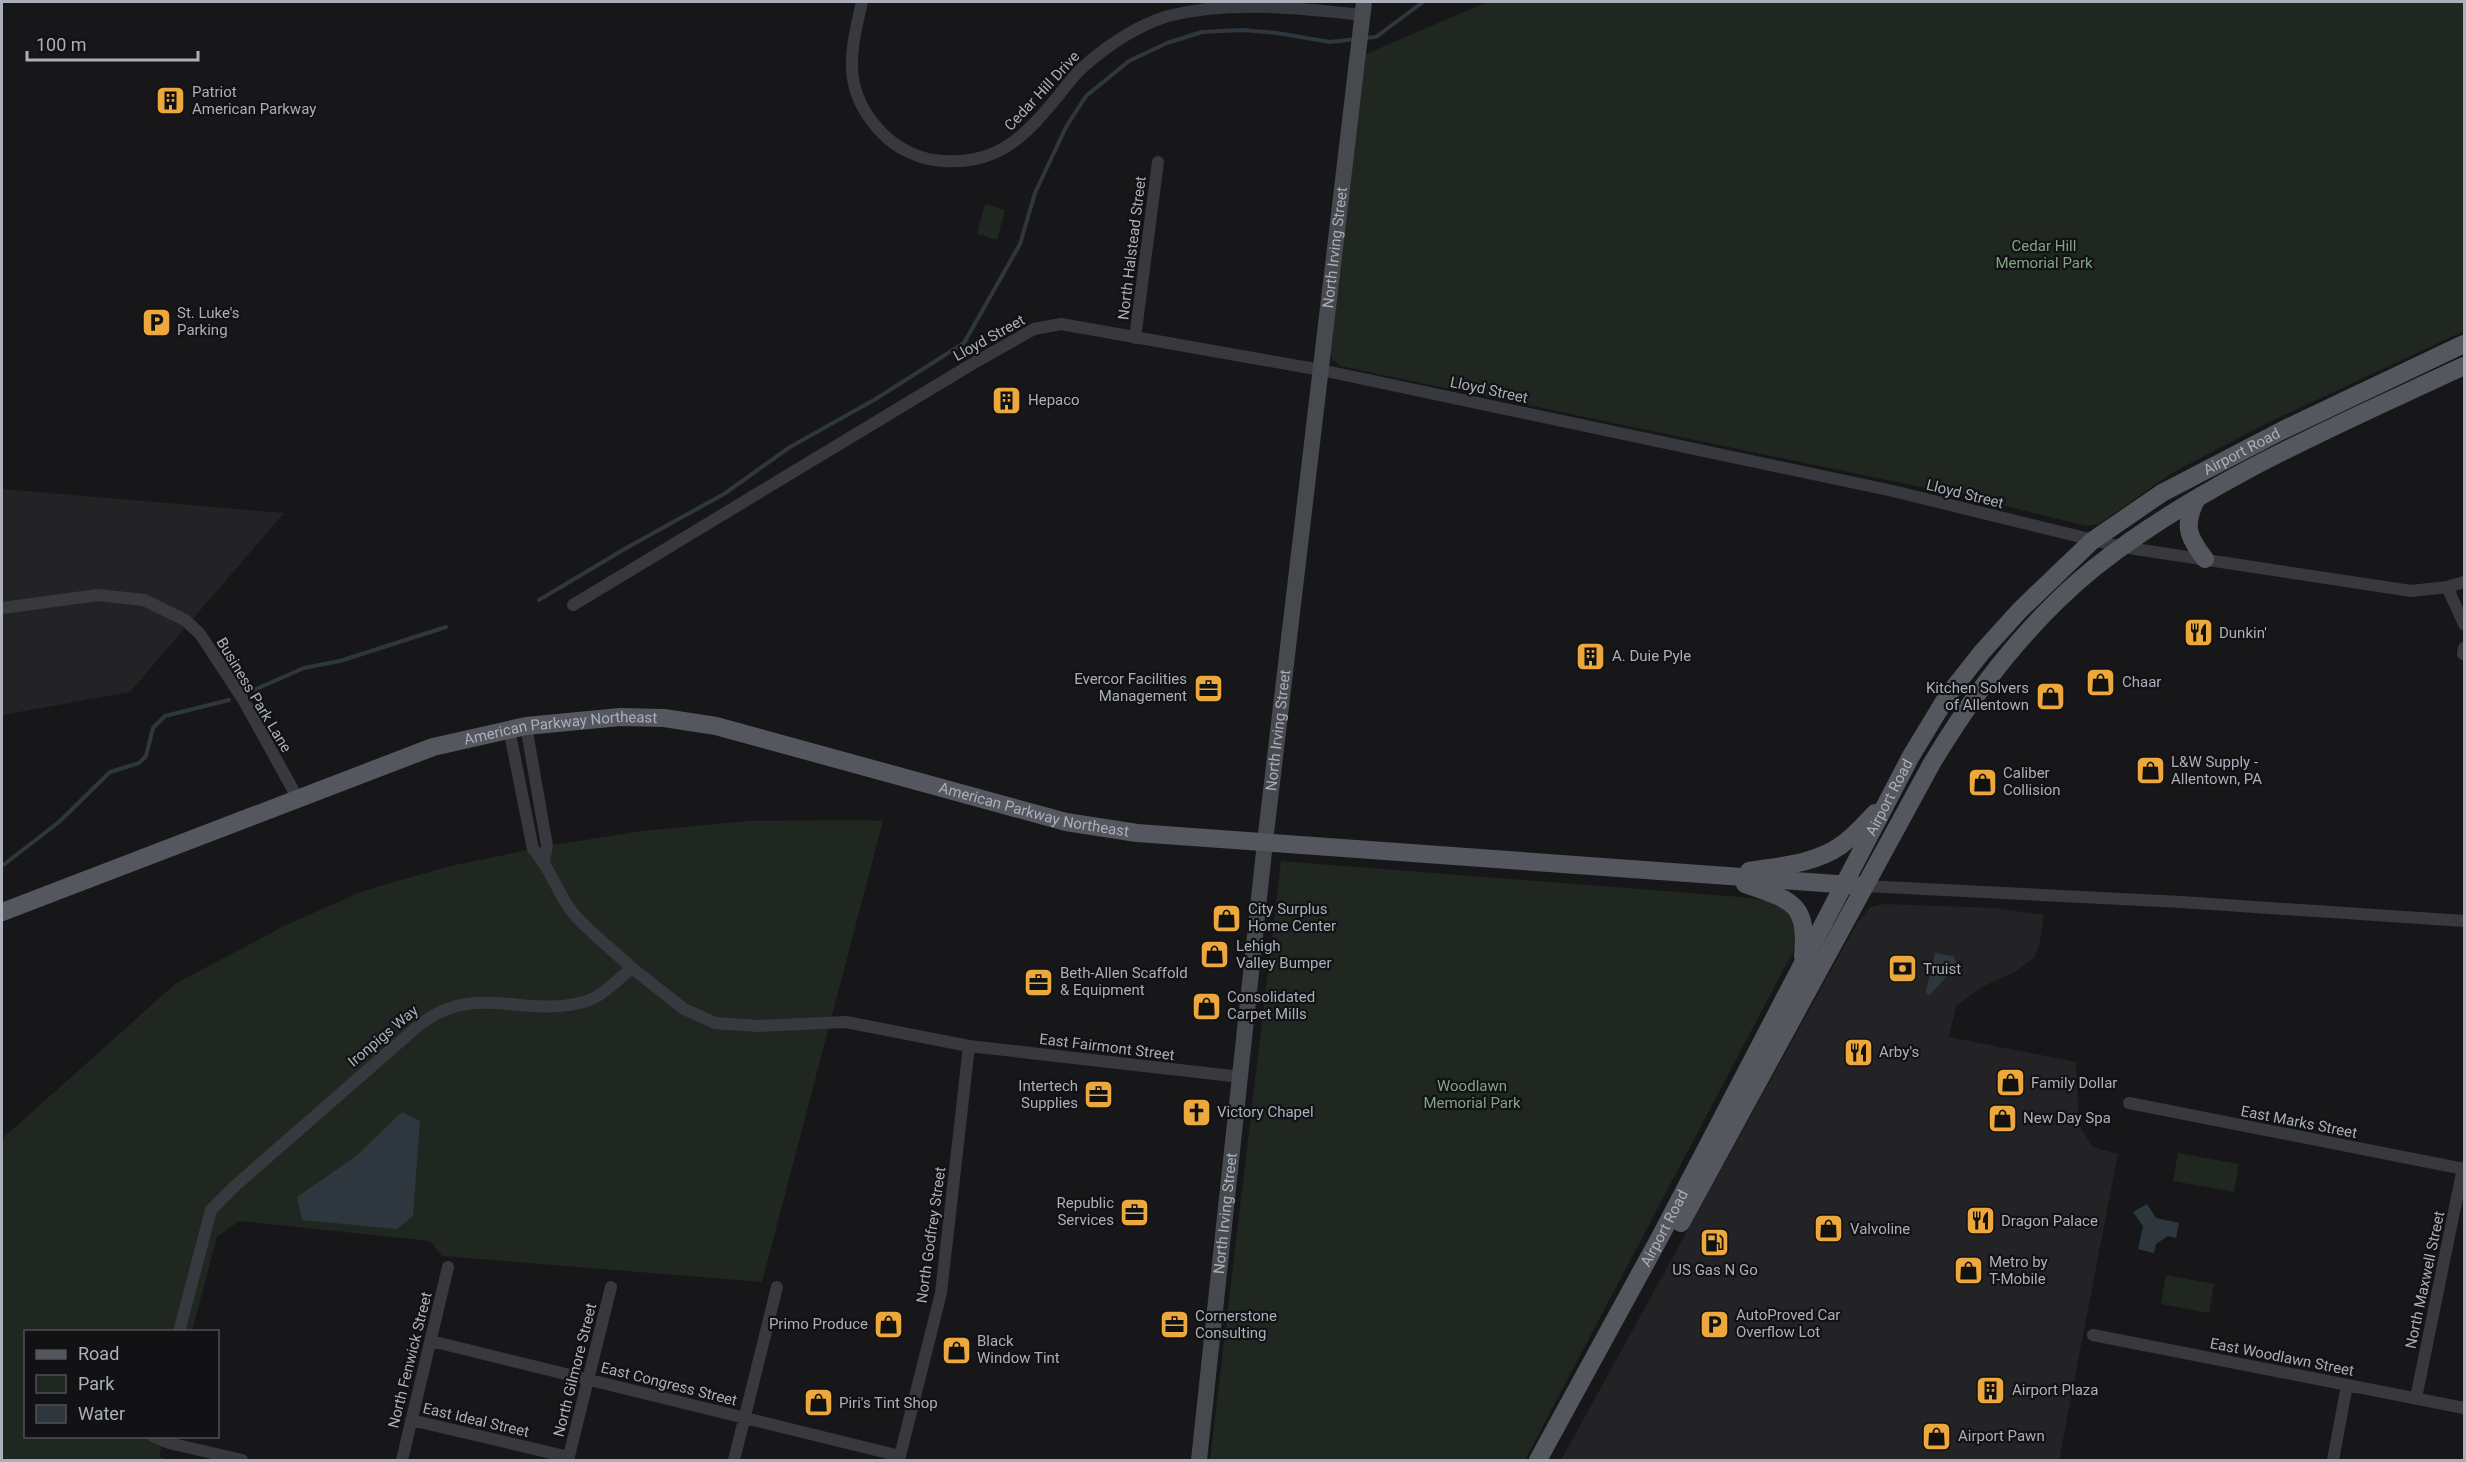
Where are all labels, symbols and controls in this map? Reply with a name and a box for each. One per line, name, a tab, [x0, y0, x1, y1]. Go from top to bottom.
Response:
scale bar	[27, 24, 198, 62]
text: 100 m	[36, 34, 87, 55]
street label: Cedar Hill Drive	[1001, 47, 1083, 135]
place label: Patriot American Parkway	[192, 83, 316, 118]
building icon: Patriot American Parkway	[155, 85, 187, 117]
street label: North Halstead Street	[1114, 175, 1150, 321]
street label: North Irving Street	[1319, 186, 1351, 309]
park label: Cedar Hill Memorial Park	[1995, 237, 2093, 272]
place label: St. Luke's Parking	[177, 304, 240, 339]
parking icon: St. Luke's Parking	[140, 306, 172, 338]
street label: Lloyd Street	[950, 311, 1028, 365]
street label: Lloyd Street	[1449, 373, 1530, 407]
building icon: Hepaco	[991, 384, 1023, 416]
place label: Hepaco	[1028, 391, 1080, 409]
street label: Airport Road	[2200, 424, 2283, 479]
street label: Lloyd Street	[1925, 476, 2006, 512]
restaurant icon: Dunkin'	[2182, 617, 2214, 649]
place label: Dunkin'	[2219, 624, 2267, 642]
street label: Business Park Lane	[213, 634, 295, 756]
building icon: A. Duie Pyle	[1575, 640, 1607, 672]
place label: A. Duie Pyle	[1612, 647, 1691, 665]
shop icon: Chaar	[2085, 666, 2117, 698]
street label: North Irving Street	[1262, 669, 1294, 792]
place label: Evercor Facilities Management	[1074, 670, 1187, 705]
office icon: Evercor Facilities Management	[1192, 672, 1224, 704]
place label: Chaar	[2122, 673, 2161, 691]
place label: Kitchen Solvers of Allentown	[1926, 679, 2029, 714]
shop icon: Kitchen Solvers of Allentown	[2034, 681, 2066, 713]
street label: American Parkway Northeast	[462, 708, 657, 749]
place label: L&W Supply - Allentown, PA	[2171, 753, 2262, 788]
shop icon: L&W Supply - Allentown, PA	[2134, 755, 2166, 787]
street label: Airport Road	[1862, 756, 1917, 839]
place label: Caliber Collision	[2003, 764, 2061, 799]
shop icon: Caliber Collision	[1966, 766, 1998, 798]
street label: American Parkway Northeast	[937, 779, 1130, 841]
place label: City Surplus Home Center	[1248, 900, 1336, 935]
shop icon: City Surplus Home Center	[1211, 902, 1243, 934]
place label: Lehigh Valley Bumper	[1236, 937, 1332, 972]
shop icon: Lehigh Valley Bumper	[1199, 939, 1231, 971]
bank icon: Truist	[1886, 953, 1918, 985]
place label: Truist	[1923, 960, 1961, 978]
place label: Beth-Allen Scaffold & Equipment	[1060, 964, 1188, 999]
office icon: Beth-Allen Scaffold & Equipment	[1023, 966, 1055, 998]
place label: Consolidated Carpet Mills	[1227, 988, 1315, 1023]
shop icon: Consolidated Carpet Mills	[1190, 990, 1222, 1022]
street label: Ironpigs Way	[344, 1001, 422, 1071]
street label: East Fairmont Street	[1038, 1030, 1176, 1064]
restaurant icon: Arby's	[1842, 1036, 1874, 1068]
place label: Arby's	[1879, 1043, 1919, 1061]
shop icon: Family Dollar	[1994, 1067, 2026, 1099]
place label: Family Dollar	[2031, 1074, 2117, 1092]
place label: Intertech Supplies	[1018, 1077, 1078, 1112]
park label: Woodlawn Memorial Park	[1423, 1077, 1521, 1112]
office icon: Intertech Supplies	[1083, 1079, 1115, 1111]
church icon: Victory Chapel	[1180, 1096, 1212, 1128]
shop icon: New Day Spa	[1986, 1102, 2018, 1134]
street label: East Marks Street	[2239, 1102, 2359, 1142]
place label: Victory Chapel	[1217, 1103, 1314, 1121]
place label: New Day Spa	[2023, 1109, 2111, 1127]
street label: North Irving Street	[1210, 1152, 1241, 1275]
street label: North Godfrey Street	[913, 1166, 949, 1304]
street label: Airport Road	[1637, 1187, 1692, 1270]
place label: Republic Services	[1057, 1194, 1114, 1229]
office icon: Republic Services	[1119, 1196, 1151, 1228]
restaurant icon: Dragon Palace	[1964, 1205, 1996, 1237]
street label: North Maxwell Street	[2402, 1210, 2448, 1350]
place label: Dragon Palace	[2001, 1212, 2098, 1230]
shop icon: Valvoline	[1813, 1213, 1845, 1245]
place label: Valvoline	[1850, 1220, 1910, 1238]
fuel station icon: US Gas N Go	[1699, 1227, 1731, 1259]
place label: Metro by T-Mobile	[1989, 1253, 2048, 1288]
shop icon: Metro by T-Mobile	[1952, 1255, 1984, 1287]
place label: US Gas N Go	[1672, 1261, 1758, 1279]
street label: North Fenwick Street	[384, 1290, 436, 1430]
street label: North Gilmore Street	[550, 1301, 600, 1439]
place label: AutoProved Car Overflow Lot	[1736, 1306, 1840, 1341]
place label: Cornerstone Consulting	[1195, 1307, 1277, 1342]
shop icon: Primo Produce	[873, 1308, 905, 1340]
parking icon: AutoProved Car Overflow Lot	[1699, 1308, 1731, 1340]
office icon: Cornerstone Consulting	[1158, 1309, 1190, 1341]
place label: Primo Produce	[769, 1315, 868, 1333]
legend	[24, 1330, 219, 1438]
place label: Black Window Tint	[977, 1332, 1060, 1367]
shop icon: Black Window Tint	[940, 1334, 972, 1366]
street label: East Woodlawn Street	[2208, 1334, 2356, 1380]
text: Road	[78, 1343, 119, 1364]
street label: East Congress Street	[599, 1358, 739, 1410]
text: Park	[78, 1373, 115, 1394]
building icon: Airport Plaza	[1975, 1374, 2007, 1406]
place label: Airport Plaza	[2012, 1381, 2098, 1399]
shop icon: Piri's Tint Shop	[802, 1387, 834, 1419]
place label: Piri's Tint Shop	[839, 1394, 938, 1412]
street label: East Ideal Street	[421, 1399, 531, 1441]
text: Water	[78, 1403, 125, 1424]
shop icon: Airport Pawn	[1921, 1420, 1953, 1452]
place label: Airport Pawn	[1958, 1427, 2045, 1445]

